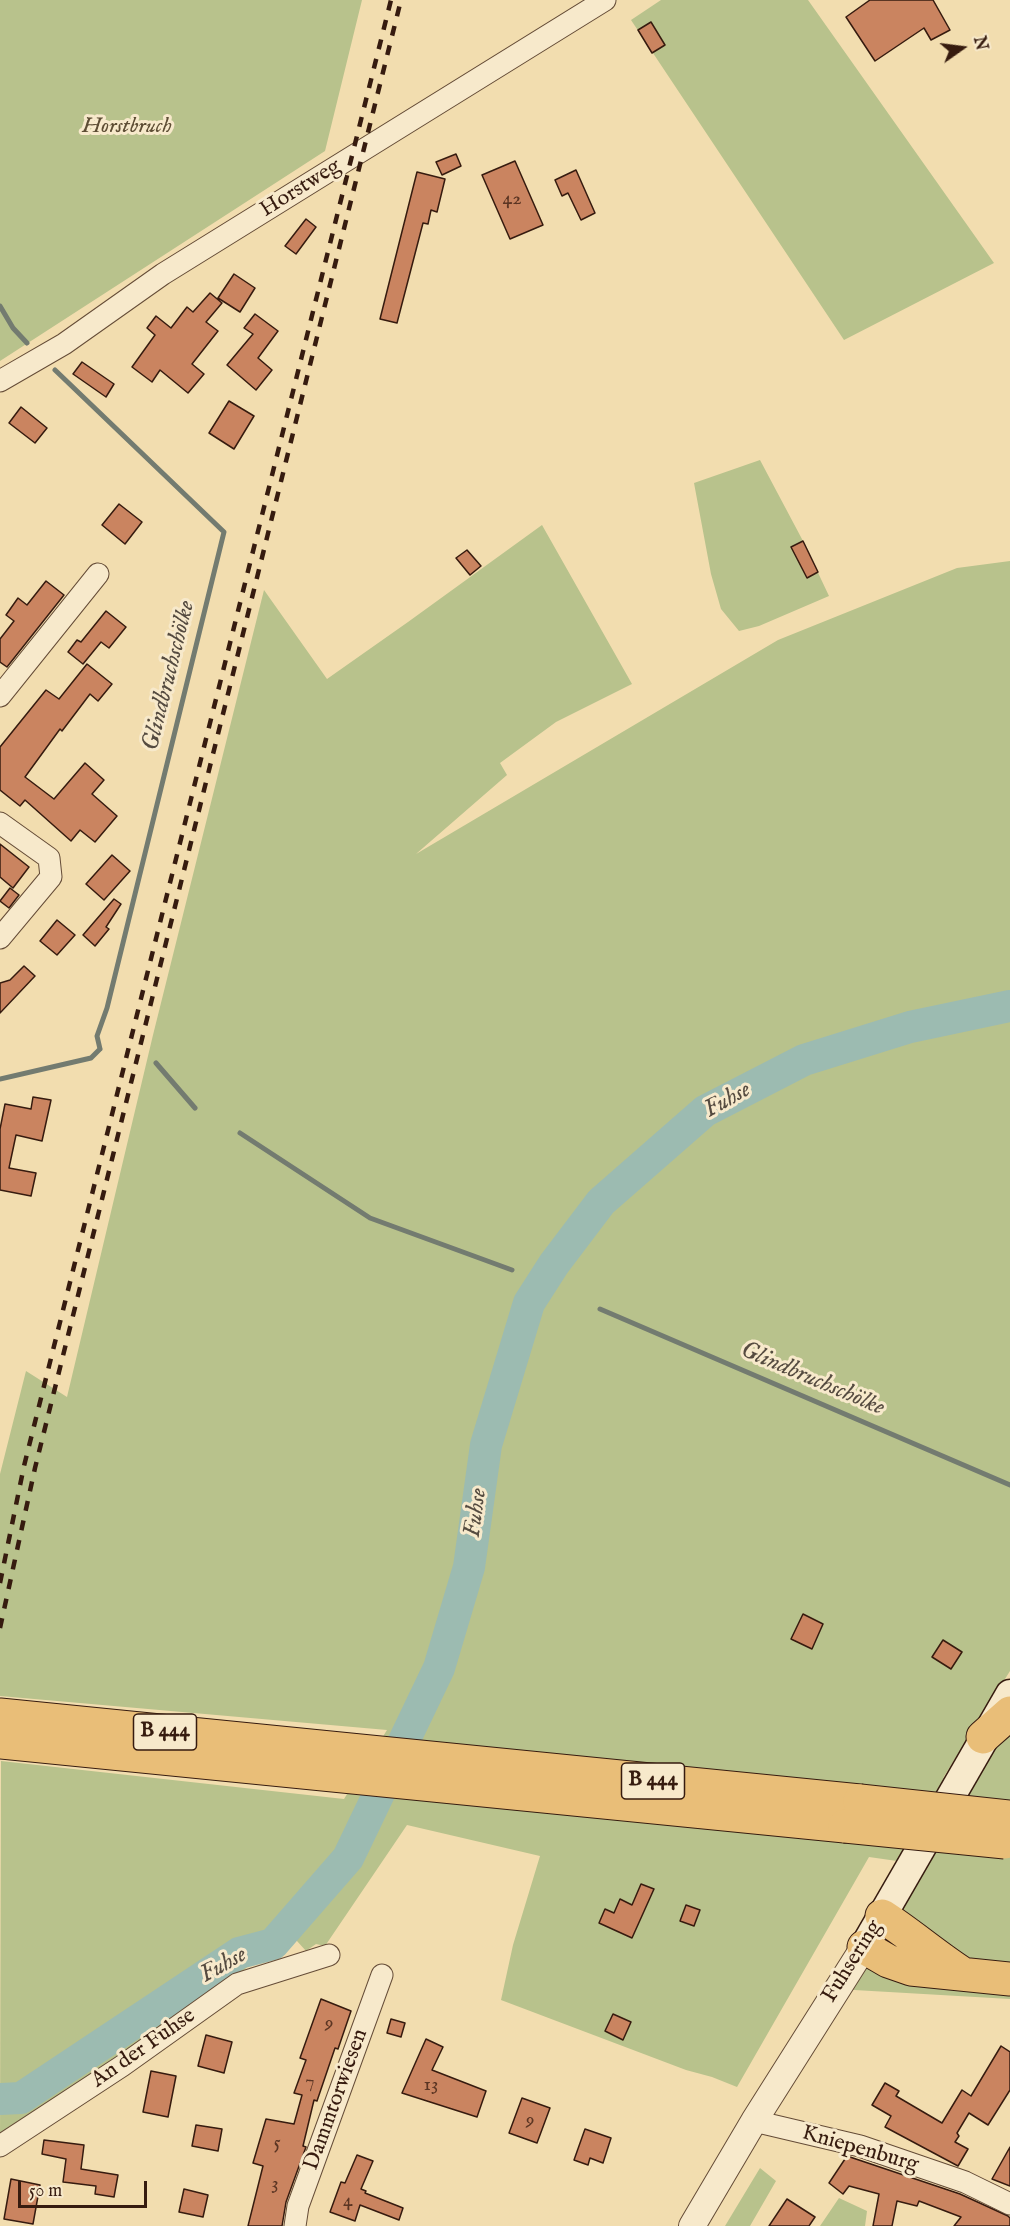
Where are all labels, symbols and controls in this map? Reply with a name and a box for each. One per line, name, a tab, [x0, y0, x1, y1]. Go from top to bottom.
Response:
north arrow	[932, 18, 992, 78]
text: N	[968, 35, 991, 53]
park label: Horstbruch	[82, 114, 172, 140]
street label: Horstweg	[256, 154, 346, 224]
house number: 42	[502, 188, 522, 212]
water label: Glindbruchschölke	[137, 598, 203, 754]
water label: Fuhse	[700, 1077, 756, 1125]
water label: Glindbruchschölke	[736, 1337, 888, 1423]
water label: Fuhse	[459, 1487, 495, 1539]
road number: B 444	[134, 1714, 196, 1750]
road number: B 444	[622, 1763, 684, 1799]
street label: Fuhsering	[817, 1916, 889, 2008]
water label: Fuhse	[196, 1942, 252, 1990]
street label: An der Fuhse	[87, 2004, 201, 2094]
house number: 9	[325, 2012, 333, 2036]
street label: Dammtorwiesen	[299, 2026, 375, 2174]
house number: 7	[305, 2071, 315, 2095]
house number: 13	[424, 2074, 438, 2098]
house number: 9	[526, 2109, 534, 2133]
street label: Kniepenburg	[799, 2121, 921, 2179]
house number: 5	[273, 2132, 281, 2156]
scale bar	[21, 2169, 150, 2207]
house number: 3	[271, 2173, 279, 2197]
text: 50 m	[29, 2180, 62, 2203]
house number: 4	[343, 2190, 353, 2214]

